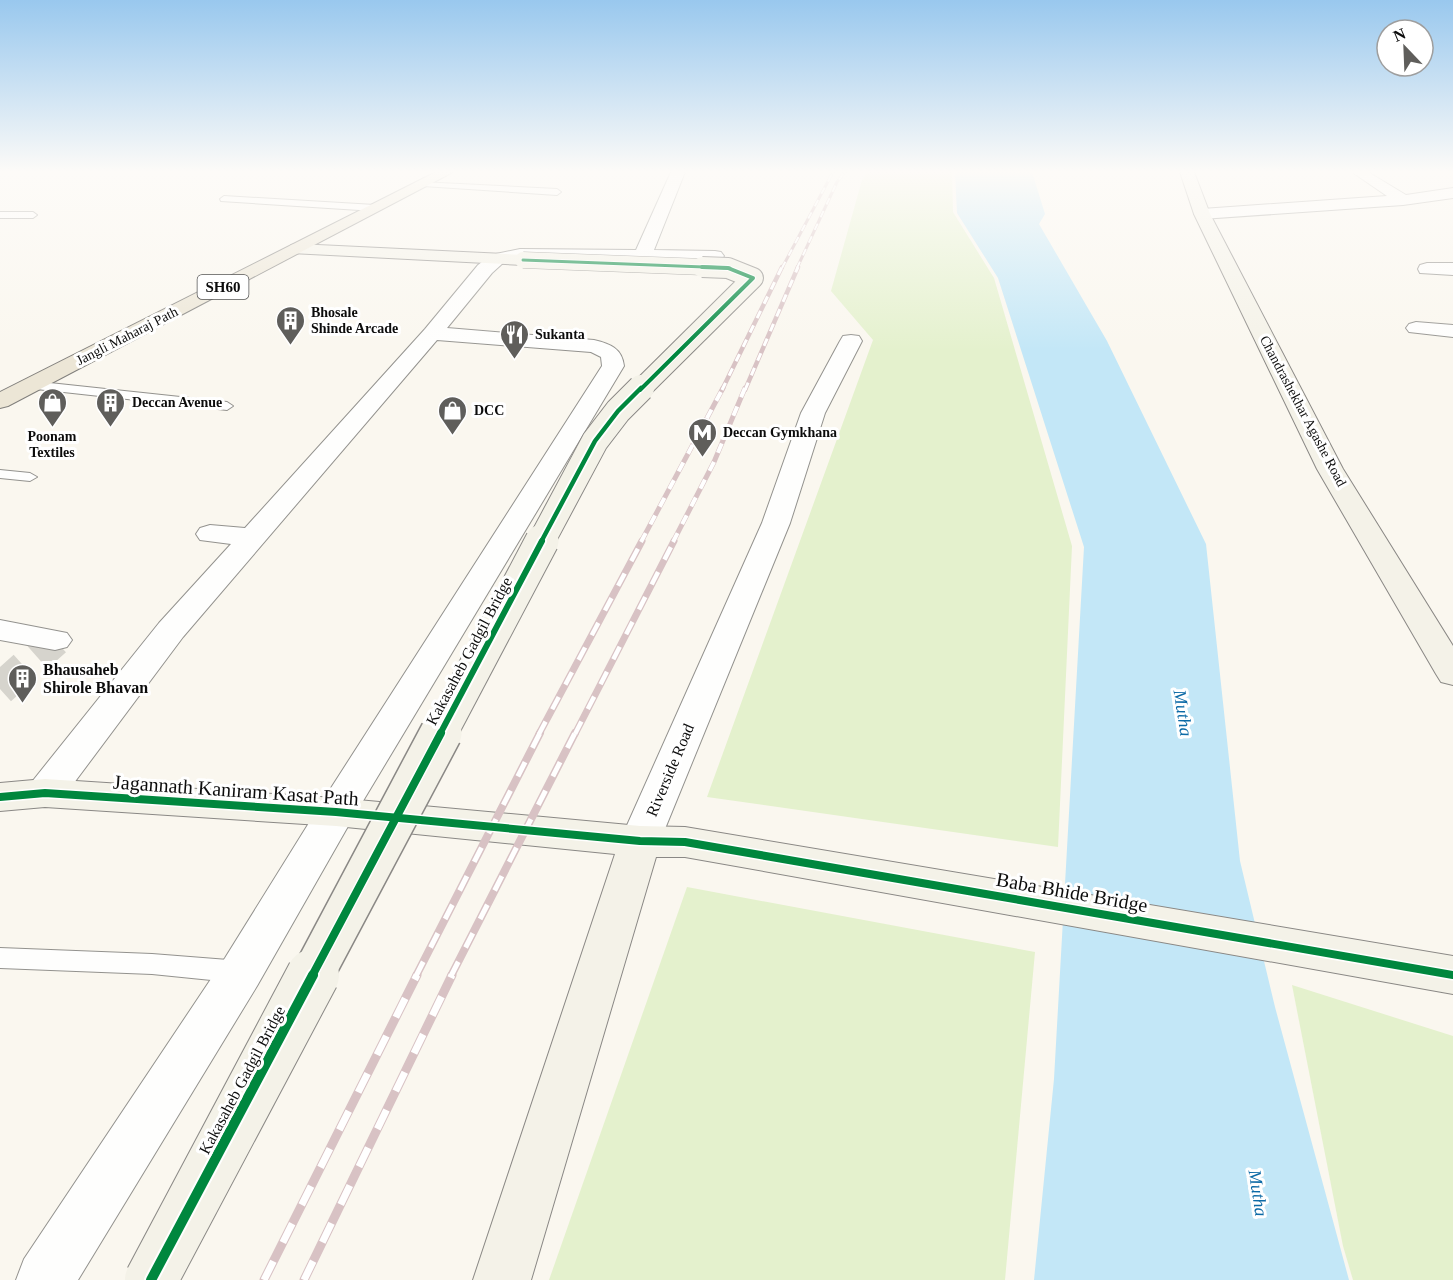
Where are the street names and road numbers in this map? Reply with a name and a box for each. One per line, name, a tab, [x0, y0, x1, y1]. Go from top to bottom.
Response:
road number: SH60	[198, 275, 248, 299]
street label: Jangli Maharaj Path	[74, 304, 180, 368]
street label: Chandrashekhar Agashe Road	[1257, 333, 1349, 489]
street label: Kakasaheb Gadgil Bridge	[423, 574, 516, 728]
street label: Riverside Road	[643, 721, 697, 819]
street label: Jagannath Kaniram Kasat Path	[112, 770, 359, 811]
street label: Baba Bhide Bridge	[994, 868, 1150, 917]
street label: Kakasaheb Gadgil Bridge	[196, 1003, 289, 1157]

